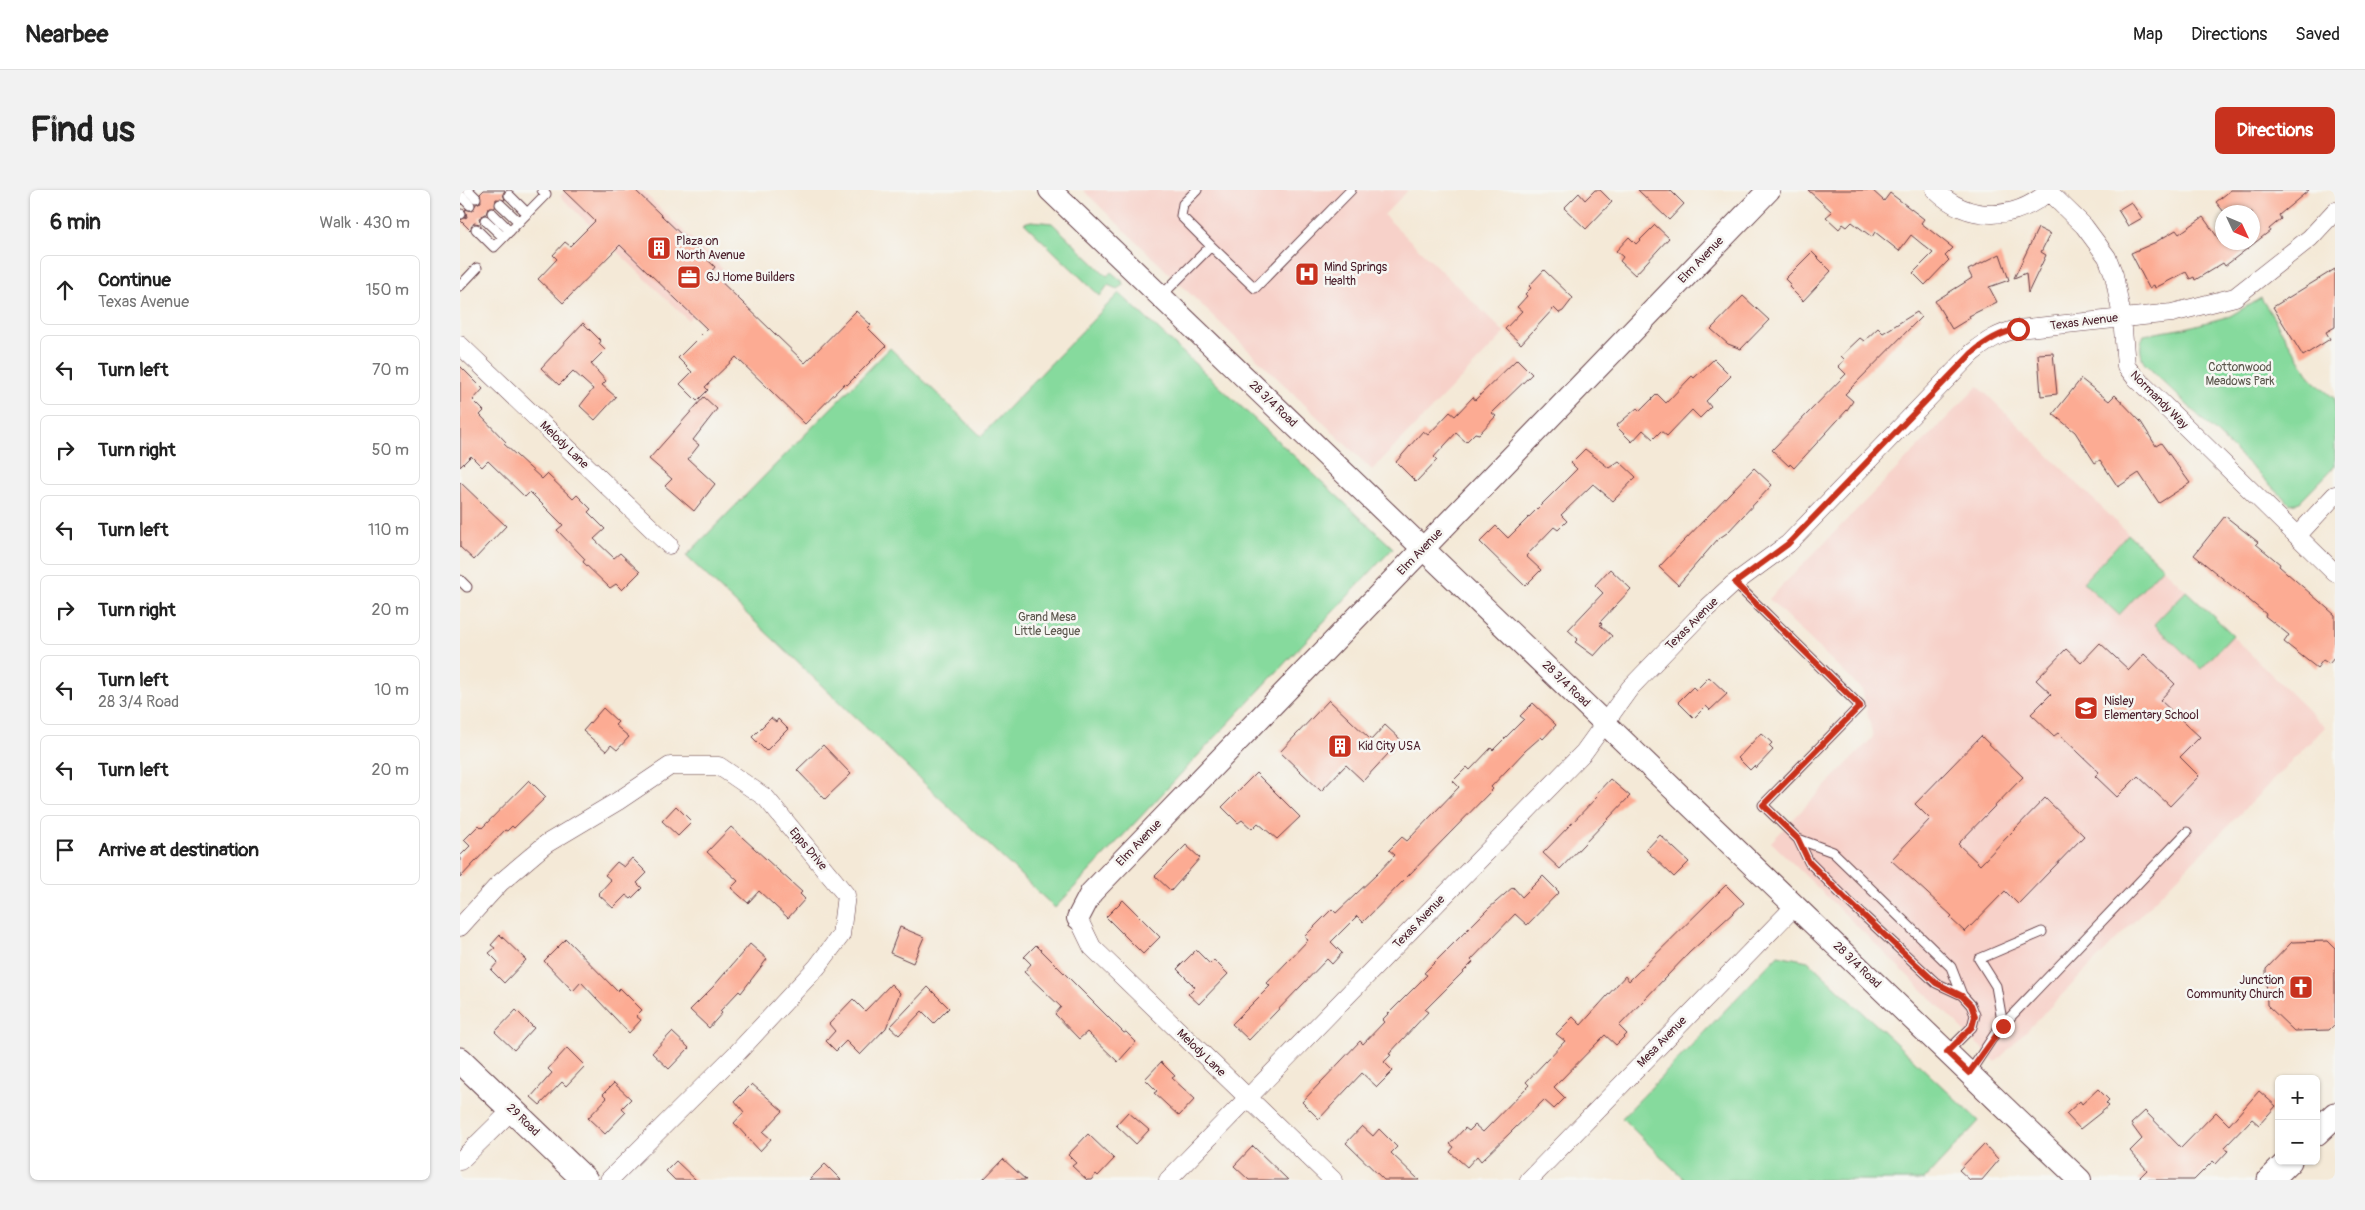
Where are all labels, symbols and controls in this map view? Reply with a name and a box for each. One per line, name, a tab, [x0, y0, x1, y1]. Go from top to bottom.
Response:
text: Nearbee	[25, 20, 108, 49]
text: Map	[2133, 23, 2163, 46]
text: Directions	[2191, 23, 2267, 46]
text: Saved	[2295, 23, 2340, 46]
button: Directions	[2215, 107, 2335, 154]
text: Find us	[30, 108, 135, 152]
north arrow	[2215, 205, 2260, 250]
text: 6 min	[50, 209, 101, 236]
text: Walk · 430 m	[319, 213, 410, 233]
street label: Elm Avenue	[1675, 233, 1727, 287]
place label: Plaza on North Avenue	[676, 234, 745, 263]
building icon: Plaza on North Avenue	[646, 235, 672, 261]
place label: Mind Springs Health	[1324, 260, 1388, 289]
hospital icon: Mind Springs Health	[1294, 261, 1320, 287]
office icon: GJ Home Builders	[676, 264, 702, 290]
text: Continue	[98, 268, 171, 292]
place label: GJ Home Builders	[706, 270, 795, 285]
icon: ahead	[51, 276, 79, 304]
text: 150 m	[365, 280, 409, 300]
text: Texas Avenue	[98, 292, 189, 312]
street label: Texas Avenue	[2049, 310, 2119, 334]
route start	[2007, 318, 2030, 341]
icon: left	[51, 356, 79, 384]
text: Turn left	[98, 358, 168, 382]
text: 70 m	[372, 360, 409, 380]
park label: Cottonwood Meadows Park	[2205, 360, 2275, 389]
street label: Normandy Way	[2127, 368, 2191, 432]
street label: 28 3/4 Road	[1246, 377, 1300, 431]
street label: Melody Lane	[536, 418, 592, 472]
icon: right	[51, 436, 79, 464]
text: Turn right	[98, 438, 176, 462]
text: 50 m	[372, 440, 409, 460]
icon: left	[51, 516, 79, 544]
text: Turn left	[98, 518, 168, 542]
text: 110 m	[368, 520, 409, 540]
street label: Elm Avenue	[1394, 525, 1446, 579]
street label: Texas Avenue	[1663, 594, 1722, 653]
icon: right	[51, 596, 79, 624]
text: Turn right	[98, 598, 176, 622]
text: 20 m	[371, 600, 409, 620]
park label: Grand Mesa Little League	[1014, 610, 1080, 639]
street label: 28 3/4 Road	[1539, 657, 1593, 711]
text: Turn left	[98, 668, 168, 692]
icon: left	[51, 676, 79, 704]
text: 10 m	[374, 680, 409, 700]
text: 28 3/4 Road	[98, 692, 179, 712]
place label: Nisley Elementary School	[2104, 694, 2199, 723]
school or university icon: Nisley Elementary School	[2073, 695, 2099, 721]
building icon: Kid City USA	[1327, 733, 1353, 759]
place label: Kid City USA	[1358, 739, 1421, 754]
icon: left	[51, 756, 79, 784]
text: Turn left	[98, 758, 168, 782]
text: 20 m	[371, 760, 409, 780]
street label: Elm Avenue	[1113, 816, 1165, 870]
street label: Epps Drive	[786, 825, 830, 873]
icon: arrive	[51, 836, 79, 864]
text: Arrive at destination	[98, 838, 259, 862]
street label: Texas Avenue	[1390, 892, 1448, 952]
street label: 28 3/4 Road	[1830, 938, 1884, 992]
place label: Junction Community Church	[2187, 973, 2284, 1002]
church icon: Junction Community Church	[2288, 974, 2314, 1000]
street label: Mesa Avenue	[1634, 1013, 1690, 1071]
route end	[1992, 1015, 2015, 1038]
street label: Melody Lane	[1173, 1026, 1229, 1080]
map controls	[2275, 1075, 2320, 1165]
button: +	[2275, 1075, 2320, 1120]
street label: 29 Road	[503, 1101, 543, 1139]
button: −	[2275, 1120, 2320, 1165]

